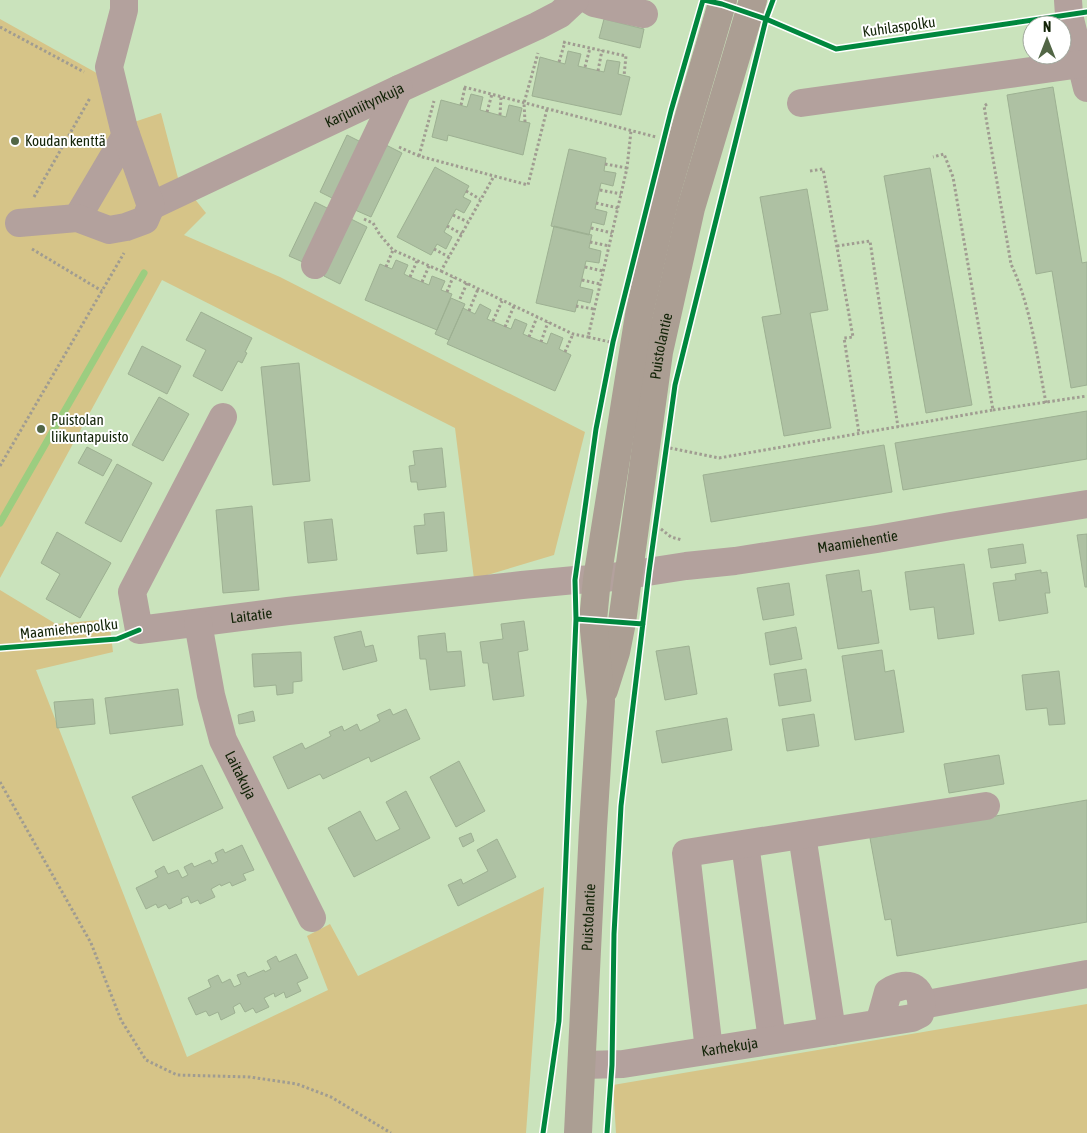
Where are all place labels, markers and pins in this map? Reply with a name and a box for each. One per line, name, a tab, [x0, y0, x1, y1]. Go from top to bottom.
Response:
place label: Koudan kenttä	[25, 132, 106, 149]
marker: Koudan kenttä	[9, 135, 21, 147]
place label: Puistolan liikuntapuisto	[51, 411, 129, 445]
marker: Puistolan liikuntapuisto	[35, 423, 47, 435]

